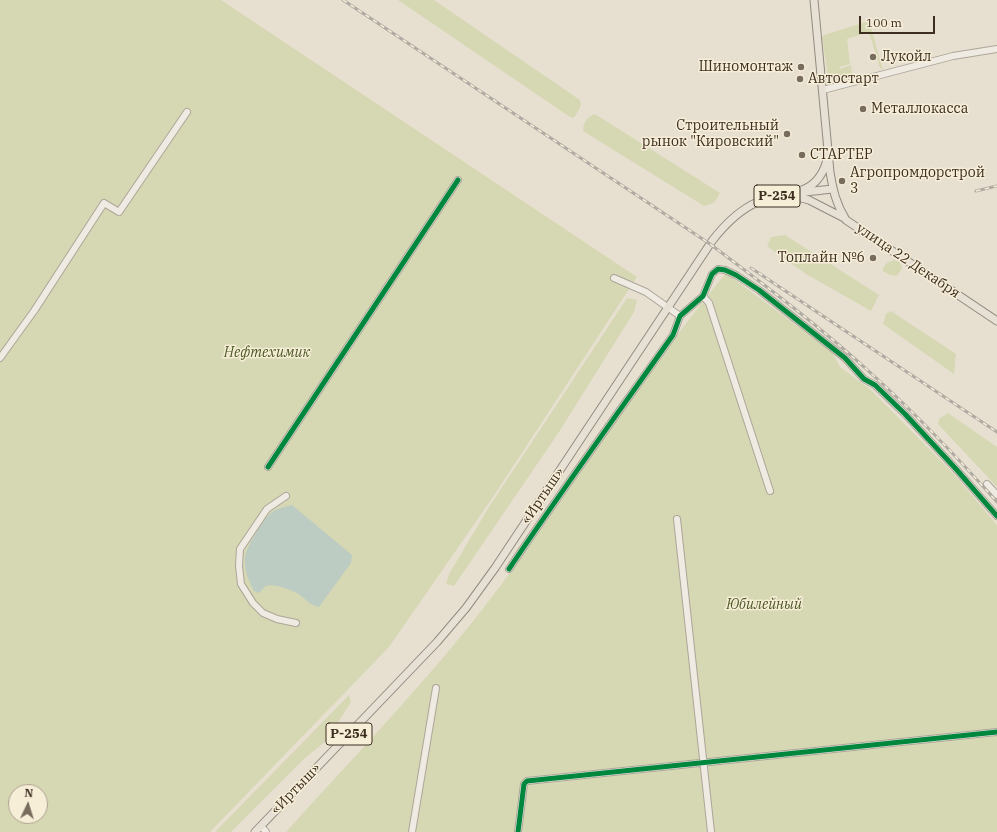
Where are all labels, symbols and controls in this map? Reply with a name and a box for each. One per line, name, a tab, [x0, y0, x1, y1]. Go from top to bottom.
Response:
scale bar	[861, 8, 937, 34]
text: 100 m	[866, 15, 902, 30]
place label: Лукойл	[881, 49, 932, 65]
marker: Лукойл	[868, 52, 878, 62]
place label: Шиномонтаж	[699, 59, 793, 75]
marker: Шиномонтаж	[796, 62, 806, 72]
place label: Автостарт	[808, 71, 879, 87]
marker: Автостарт	[795, 74, 805, 84]
place label: Металлокасса	[871, 101, 968, 117]
marker: Металлокасса	[858, 104, 868, 114]
place label: Строительный рынок "Кировский"	[642, 118, 779, 150]
marker: Строительный рынок "Кировский"	[782, 129, 792, 139]
place label: СТАРТЕР	[810, 147, 873, 163]
marker: СТАРТЕР	[797, 150, 807, 160]
place label: Агропромдорстрой 3	[850, 165, 985, 198]
marker: Агропромдорстрой 3	[837, 176, 847, 186]
road number: Р-254	[754, 185, 800, 207]
street label: улица 22 Декабря	[853, 220, 963, 302]
place label: Топлайн №6	[777, 250, 865, 266]
marker: Топлайн №6	[868, 253, 878, 263]
park label: Нефтехимик	[224, 345, 310, 361]
street label: «Иртыш»	[518, 465, 568, 527]
park label: Юбилейный	[726, 597, 802, 613]
road number: Р-254	[326, 723, 372, 745]
street label: «Иртыш»	[268, 760, 324, 818]
north arrow	[8, 784, 48, 824]
text: N	[24, 786, 34, 800]

